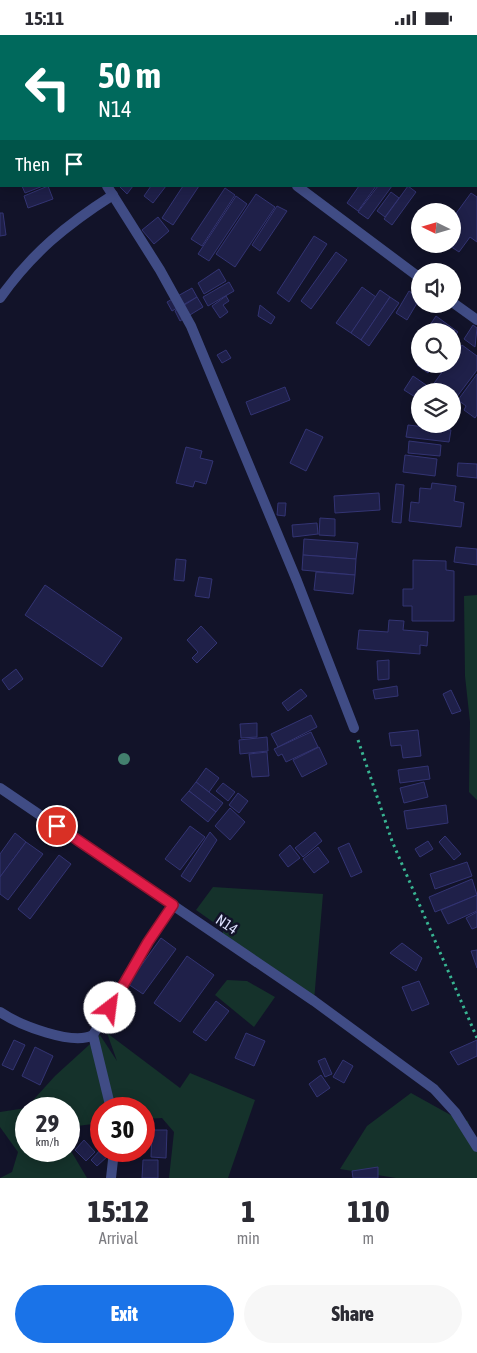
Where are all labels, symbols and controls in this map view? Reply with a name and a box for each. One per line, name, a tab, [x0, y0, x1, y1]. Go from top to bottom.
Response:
text: 15:11	[25, 7, 64, 29]
icon: left	[15, 55, 80, 120]
text: 50 m	[98, 55, 161, 95]
text: N14	[98, 96, 132, 122]
icon: arrive	[60, 150, 88, 178]
text: Then	[15, 153, 50, 175]
north arrow	[411, 203, 461, 253]
map controls	[411, 203, 461, 433]
button: sound	[411, 263, 461, 313]
button: search	[411, 323, 461, 373]
button: layers	[411, 383, 461, 433]
pin	[36, 805, 78, 847]
icon: arrive	[43, 812, 71, 840]
street label: N14	[213, 911, 241, 937]
position arrow	[83, 981, 135, 1033]
speed limit sign: 30	[90, 1097, 155, 1162]
text: 29	[36, 1109, 59, 1137]
text: km/h	[36, 1135, 59, 1149]
text: 15:12	[87, 1194, 149, 1228]
text: 1	[241, 1194, 255, 1228]
text: 110	[347, 1194, 389, 1228]
text: Arrival	[99, 1229, 138, 1247]
text: min	[237, 1229, 260, 1247]
text: m	[363, 1229, 374, 1247]
button: Exit	[15, 1285, 234, 1343]
button: Share	[244, 1285, 462, 1343]

